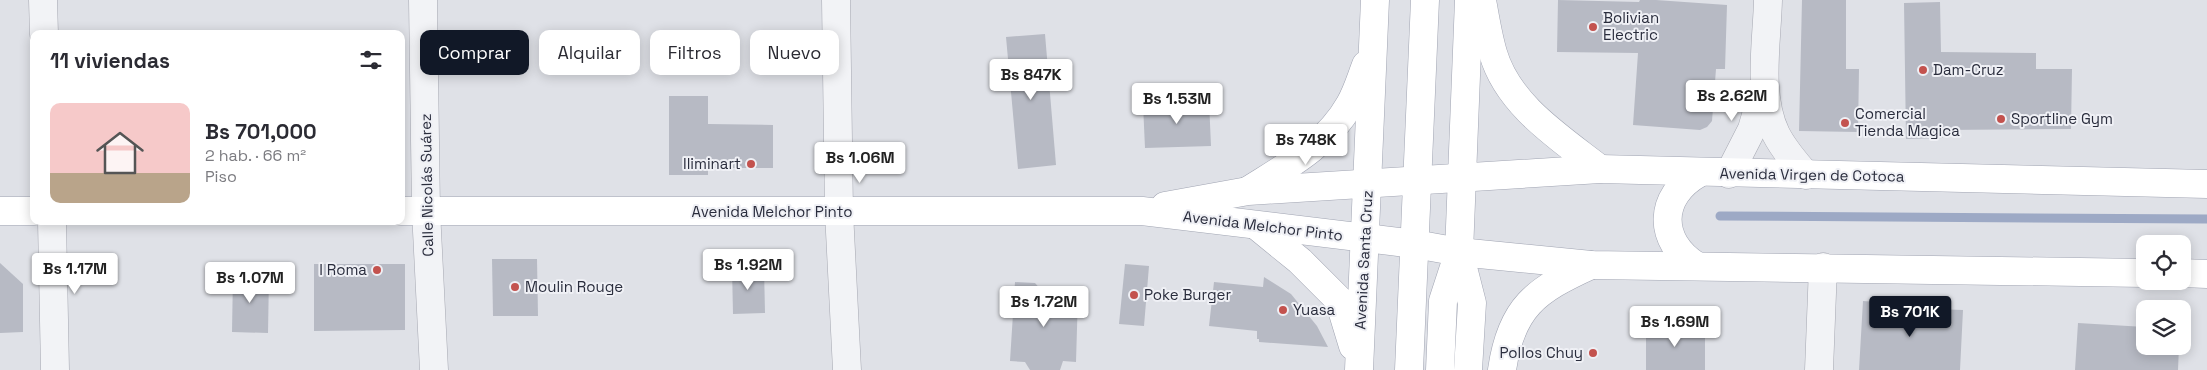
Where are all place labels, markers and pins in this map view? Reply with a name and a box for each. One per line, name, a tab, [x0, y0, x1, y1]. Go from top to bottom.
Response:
place label: Bolivian Electric	[1603, 8, 1659, 44]
marker: Bolivian Electric	[1587, 21, 1599, 33]
pin: Bs 847K	[985, 58, 1077, 101]
place label: Dam-Cruz	[1933, 60, 2004, 79]
marker: Dam-Cruz	[1917, 64, 1929, 76]
pin: Bs 2.62M	[1680, 80, 1784, 122]
pin: Bs 1.53M	[1125, 82, 1229, 125]
place label: Comercial Tienda Magica	[1855, 104, 1960, 140]
place label: Sportline Gym	[2011, 109, 2113, 128]
marker: Sportline Gym	[1995, 113, 2007, 125]
marker: Comercial Tienda Magica	[1839, 117, 1851, 129]
pin: Bs 748K	[1260, 124, 1352, 166]
pin: Bs 1.06M	[808, 142, 912, 184]
place label: Iliminart	[683, 154, 741, 173]
marker: Iliminart	[745, 158, 757, 170]
pin: Bs 1.92M	[696, 248, 800, 291]
pin: Bs 1.17M	[23, 252, 127, 295]
place label: I Roma	[319, 260, 367, 279]
pin: Bs 1.07M	[198, 262, 302, 304]
marker: I Roma	[371, 264, 383, 276]
place label: Moulin Rouge	[525, 277, 623, 296]
marker: Moulin Rouge	[509, 281, 521, 293]
place label: Poke Burger	[1144, 285, 1231, 304]
pin: Bs 1.72M	[992, 286, 1096, 328]
marker: Poke Burger	[1128, 289, 1140, 301]
pin: Bs 701K	[1864, 296, 1956, 338]
place label: Yuasa	[1293, 300, 1336, 319]
marker: Yuasa	[1277, 304, 1289, 316]
pin: Bs 1.69M	[1623, 306, 1727, 348]
place label: Pollos Chuy	[1500, 343, 1583, 362]
marker: Pollos Chuy	[1587, 347, 1599, 359]

